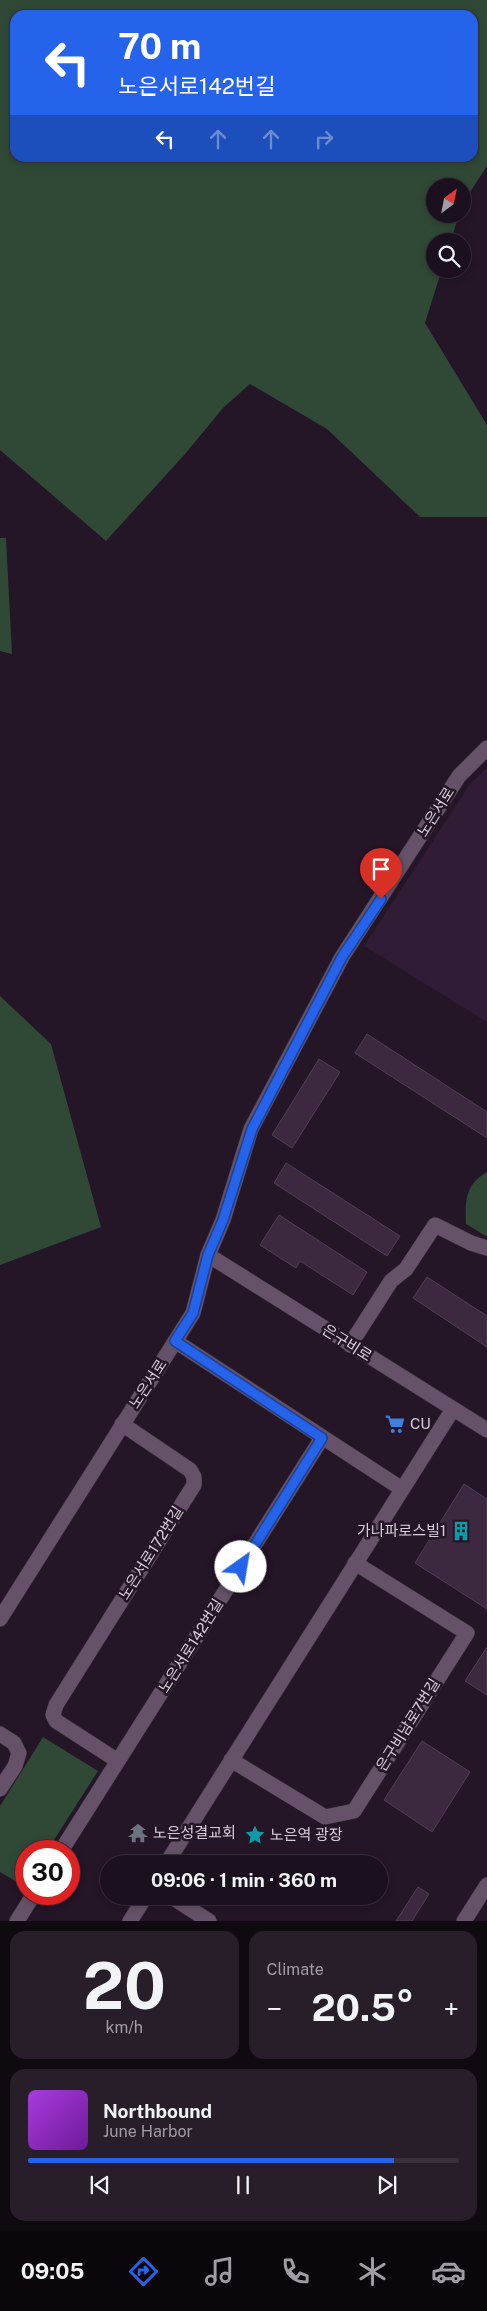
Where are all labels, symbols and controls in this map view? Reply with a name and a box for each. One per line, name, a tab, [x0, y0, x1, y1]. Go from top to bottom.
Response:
text: 70 m	[118, 26, 201, 67]
icon: left	[35, 30, 100, 95]
text: 노은서로142번길	[118, 73, 275, 99]
icon: left	[151, 125, 179, 153]
icon: ahead	[204, 125, 232, 153]
icon: ahead	[257, 125, 285, 153]
icon: right	[310, 125, 338, 153]
north arrow	[426, 178, 471, 222]
map controls	[426, 178, 471, 278]
button: search	[426, 233, 471, 278]
street label: 노은서로	[414, 784, 457, 840]
pin	[360, 848, 402, 899]
icon: arrive	[367, 855, 395, 883]
street label: 은구비로	[319, 1321, 375, 1364]
street label: 노은서로	[125, 1356, 170, 1412]
supermarket icon: CU	[384, 1413, 406, 1435]
place label: CU	[410, 1415, 431, 1432]
street label: 노은서로172번길	[115, 1503, 186, 1603]
building icon: 가나파로스빌1	[450, 1520, 472, 1542]
place label: 가나파로스빌1	[357, 1522, 446, 1539]
position arrow	[214, 1540, 266, 1592]
street label: 노은서로142번길	[155, 1596, 226, 1696]
street label: 은구비남로7번길	[372, 1675, 443, 1774]
temple icon: 노은성결교회	[127, 1822, 149, 1844]
place label: 노은성결교회	[153, 1824, 236, 1841]
place icon: 노은역 광장	[244, 1824, 266, 1846]
place label: 노은역 광장	[270, 1826, 343, 1843]
speed limit sign: 30	[15, 1840, 80, 1905]
text: 09:06 · 1 min · 360 m	[151, 1869, 337, 1891]
text: 20	[83, 1947, 166, 2024]
text: Climate	[267, 1960, 324, 1979]
text: 20.5°	[311, 1985, 414, 2030]
text: −	[267, 1992, 282, 2025]
text: +	[443, 1992, 459, 2025]
text: km/h	[105, 2018, 143, 2037]
text: Northbound	[103, 2100, 212, 2122]
text: June Harbor	[103, 2122, 193, 2141]
icon: previous	[86, 2171, 114, 2199]
icon: pause	[229, 2171, 257, 2199]
icon: next	[373, 2171, 401, 2199]
icon: directions	[126, 2254, 161, 2289]
icon: music	[202, 2254, 237, 2289]
icon: phone	[278, 2254, 313, 2289]
icon: climate	[355, 2254, 390, 2289]
icon: car	[431, 2254, 466, 2289]
text: 09:05	[21, 2258, 84, 2284]

